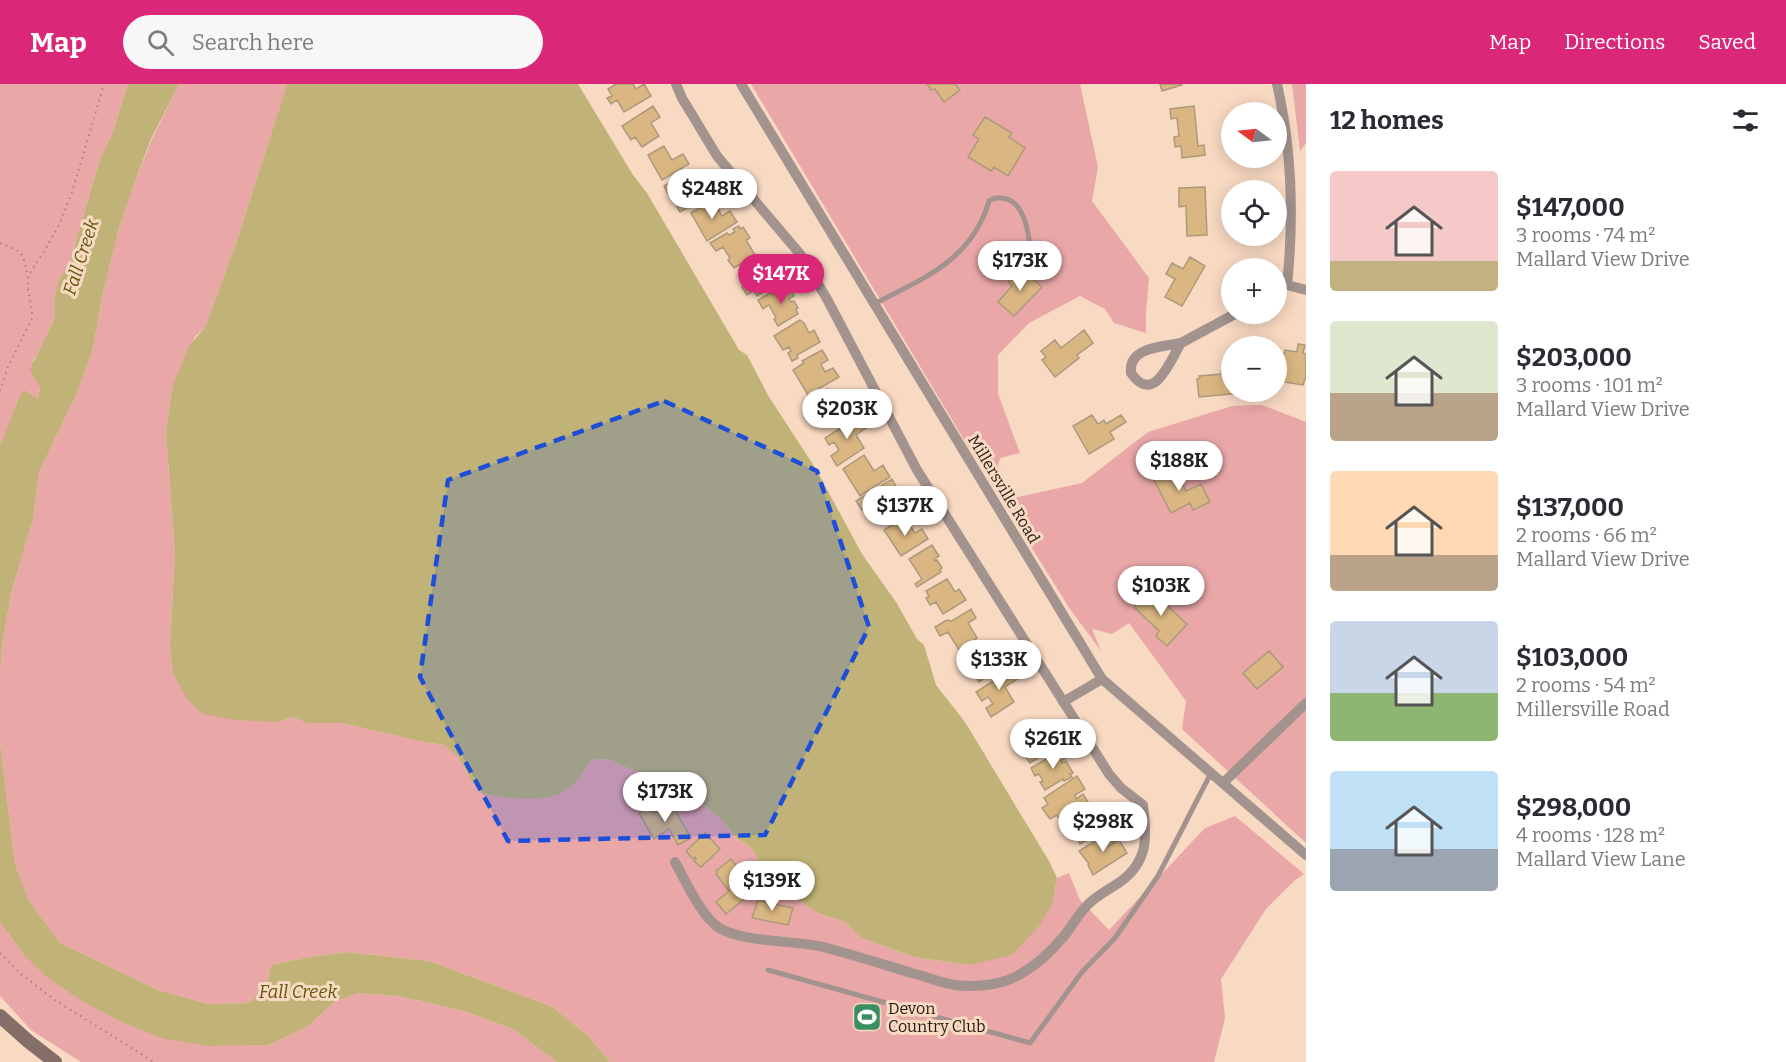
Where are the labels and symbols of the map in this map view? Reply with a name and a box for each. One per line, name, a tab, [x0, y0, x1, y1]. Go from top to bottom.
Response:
north arrow	[1221, 102, 1287, 168]
pin: $248K	[670, 169, 754, 220]
water label: Fall Creek	[58, 216, 104, 298]
pin: $173K	[978, 241, 1062, 292]
pin: $147K	[739, 254, 823, 305]
pin: $203K	[805, 389, 889, 440]
street label: Millersville Road	[964, 431, 1044, 547]
pin: $188K	[1137, 441, 1221, 492]
pin: $137K	[863, 486, 947, 537]
pin: $103K	[1119, 566, 1203, 617]
pin: $133K	[957, 640, 1041, 691]
pin: $261K	[1011, 719, 1095, 770]
pin: $173K	[623, 772, 707, 823]
pin: $298K	[1061, 802, 1145, 853]
pin: $139K	[730, 861, 814, 912]
water label: Fall Creek	[259, 981, 337, 1003]
place label: Devon Country Club	[888, 999, 986, 1036]
sports icon: Devon Country Club	[851, 1001, 883, 1033]

